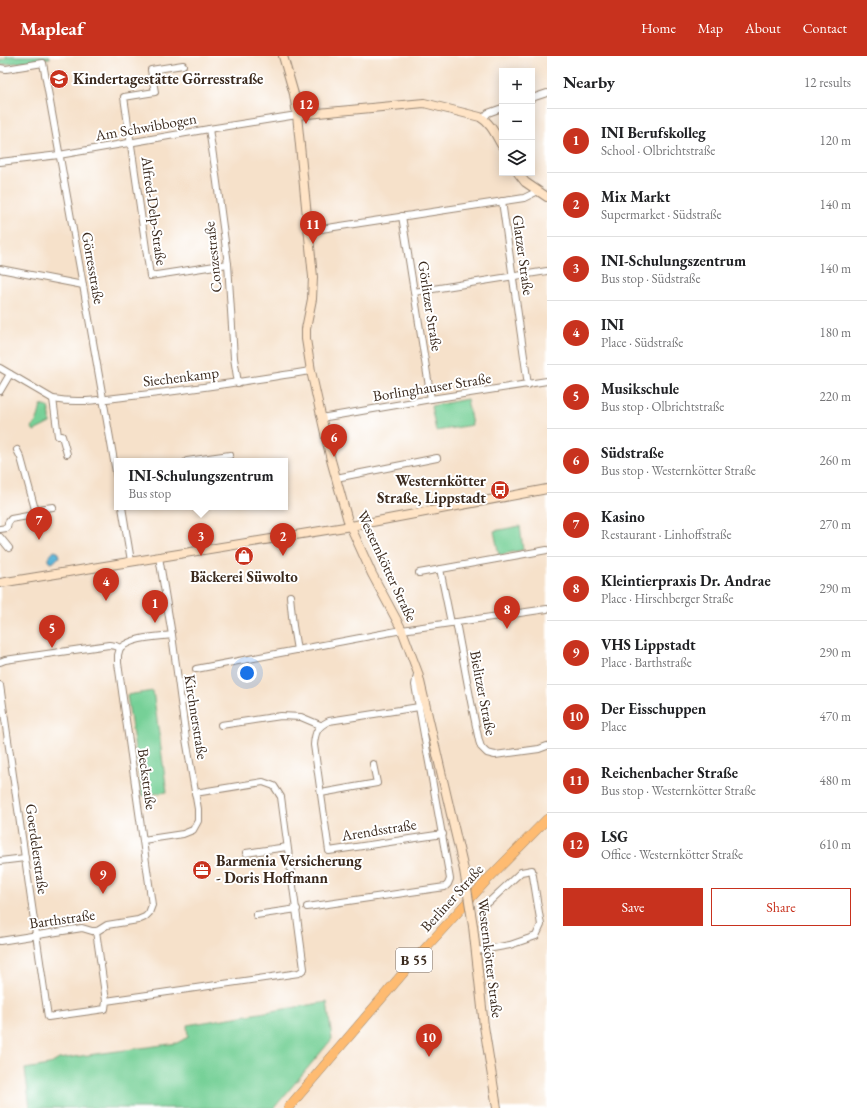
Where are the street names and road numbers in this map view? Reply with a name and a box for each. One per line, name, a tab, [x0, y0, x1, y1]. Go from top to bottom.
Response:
street label: Am Schwibbogen	[93, 108, 198, 145]
street label: Alfred-Delp-Straße	[137, 154, 172, 267]
street label: Glatzer Straße	[508, 214, 539, 296]
street label: Conzestraße	[199, 220, 226, 294]
street label: Görresstraße	[78, 230, 109, 306]
street label: Görlitzer Straße	[414, 260, 447, 352]
street label: Siechenkamp	[142, 362, 220, 391]
street label: Borlinghauser Straße	[371, 368, 493, 405]
street label: Westernkötter Straße	[353, 507, 422, 624]
street label: Bielitzer Straße	[466, 649, 501, 737]
street label: Kirchnerstraße	[180, 673, 213, 761]
street label: Beckstraße	[134, 747, 161, 811]
street label: Goerdelerstraße	[22, 803, 53, 895]
street label: Arendsstraße	[339, 814, 418, 845]
street label: Berliner Straße	[416, 860, 487, 936]
street label: Westernkötter Straße	[474, 897, 507, 1019]
street label: Barthstraße	[28, 904, 96, 933]
road number: B 55	[396, 948, 432, 972]

